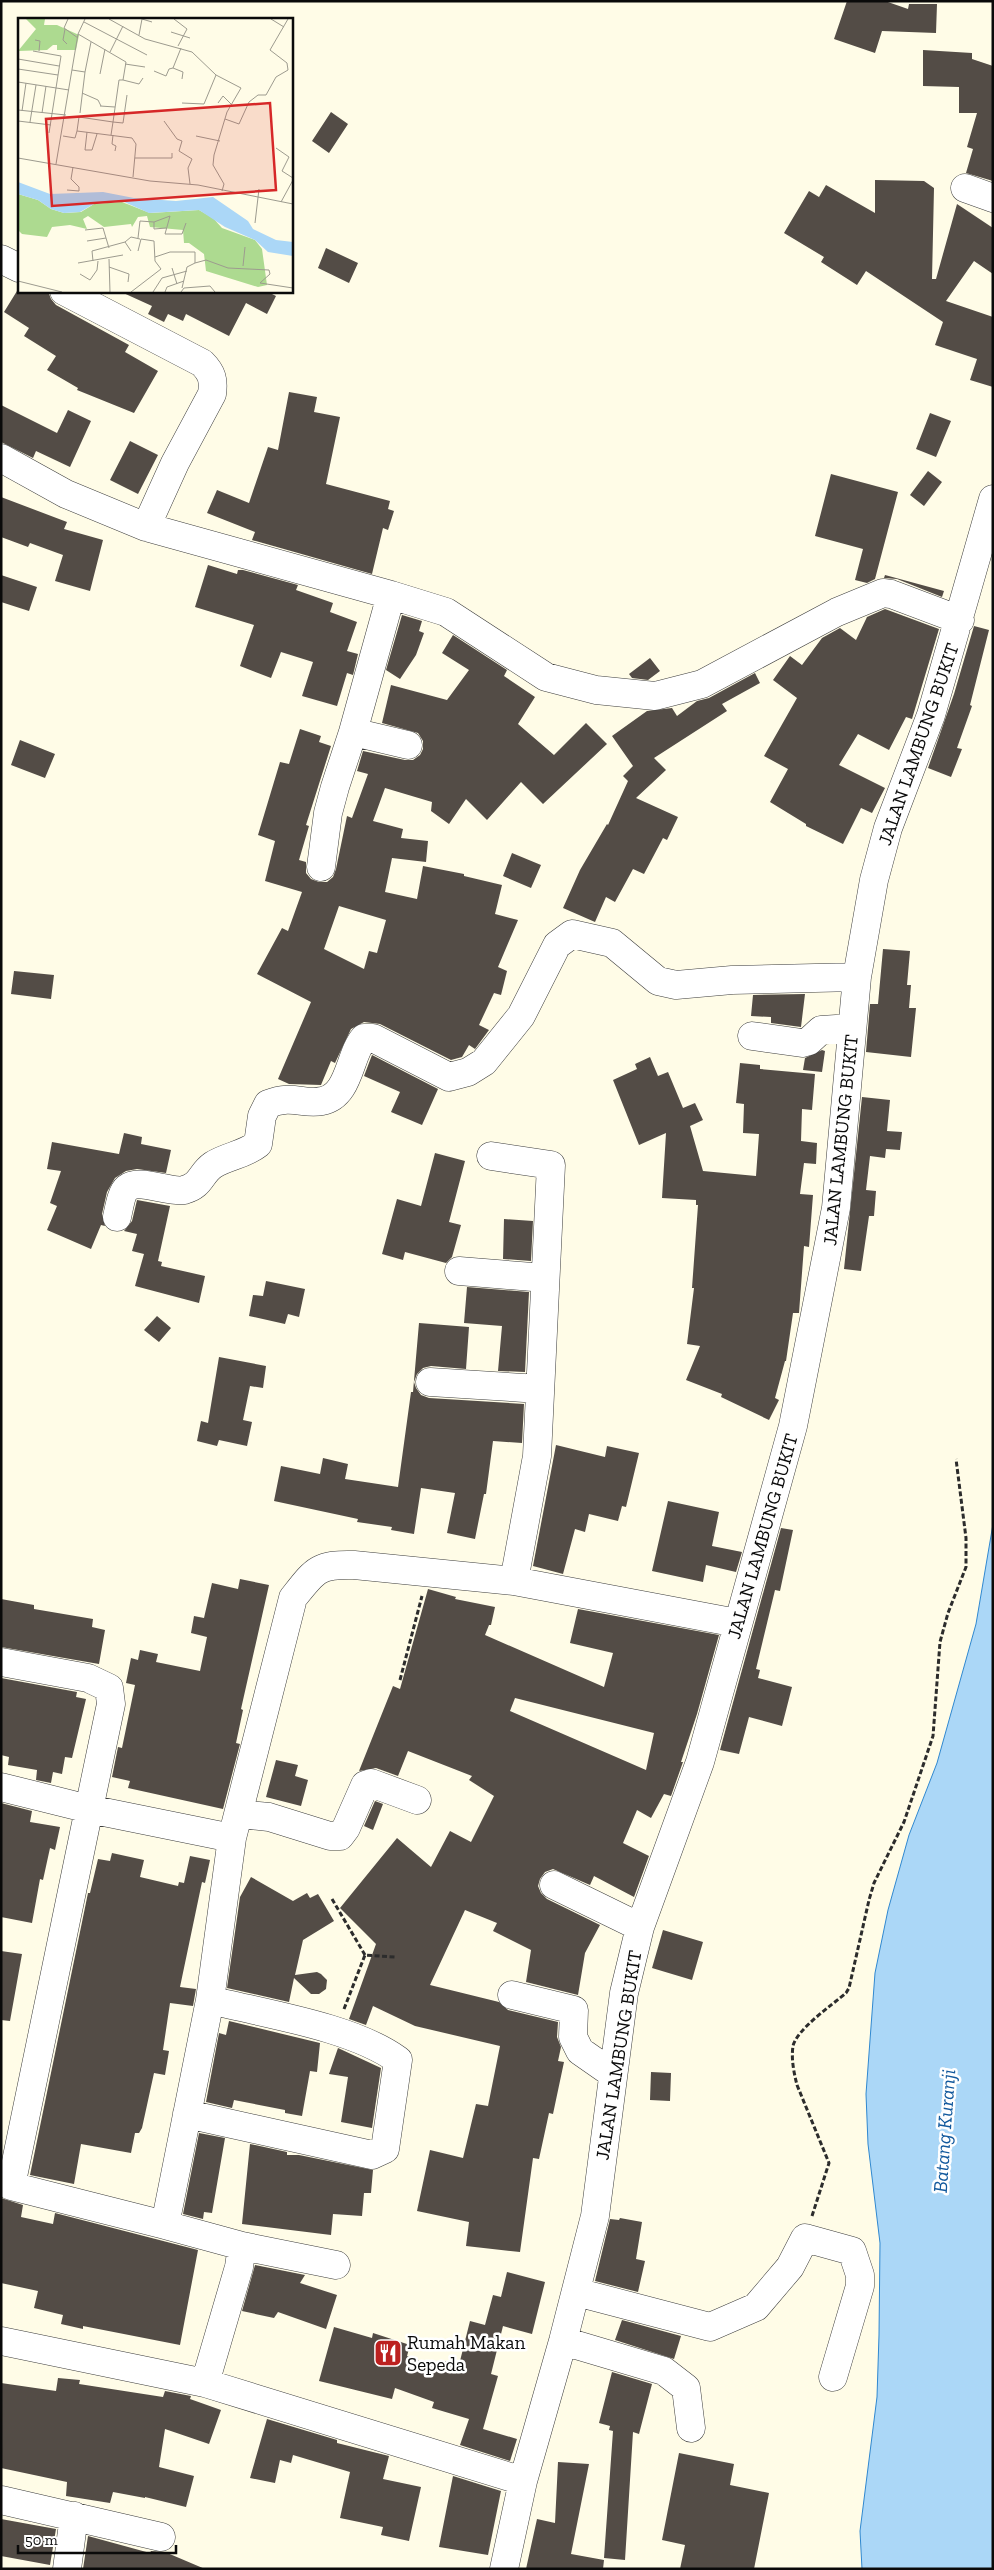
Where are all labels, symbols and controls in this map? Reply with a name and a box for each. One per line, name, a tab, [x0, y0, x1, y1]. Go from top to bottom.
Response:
inset map	[18, 18, 292, 292]
street label: JALAN LAMBUNG BUKIT	[873, 640, 964, 848]
street label: JALAN LAMBUNG BUKIT	[818, 1033, 863, 1247]
street label: JALAN LAMBUNG BUKIT	[722, 1431, 803, 1641]
street label: JALAN LAMBUNG BUKIT	[591, 1948, 646, 2162]
water label: Batang Kuranji	[928, 2068, 960, 2194]
place label: Rumah Makan Sepeda	[407, 2331, 526, 2376]
restaurant icon: Rumah Makan Sepeda	[373, 2338, 403, 2368]
scale bar	[18, 2522, 175, 2554]
text: 50 m	[25, 2531, 58, 2549]

